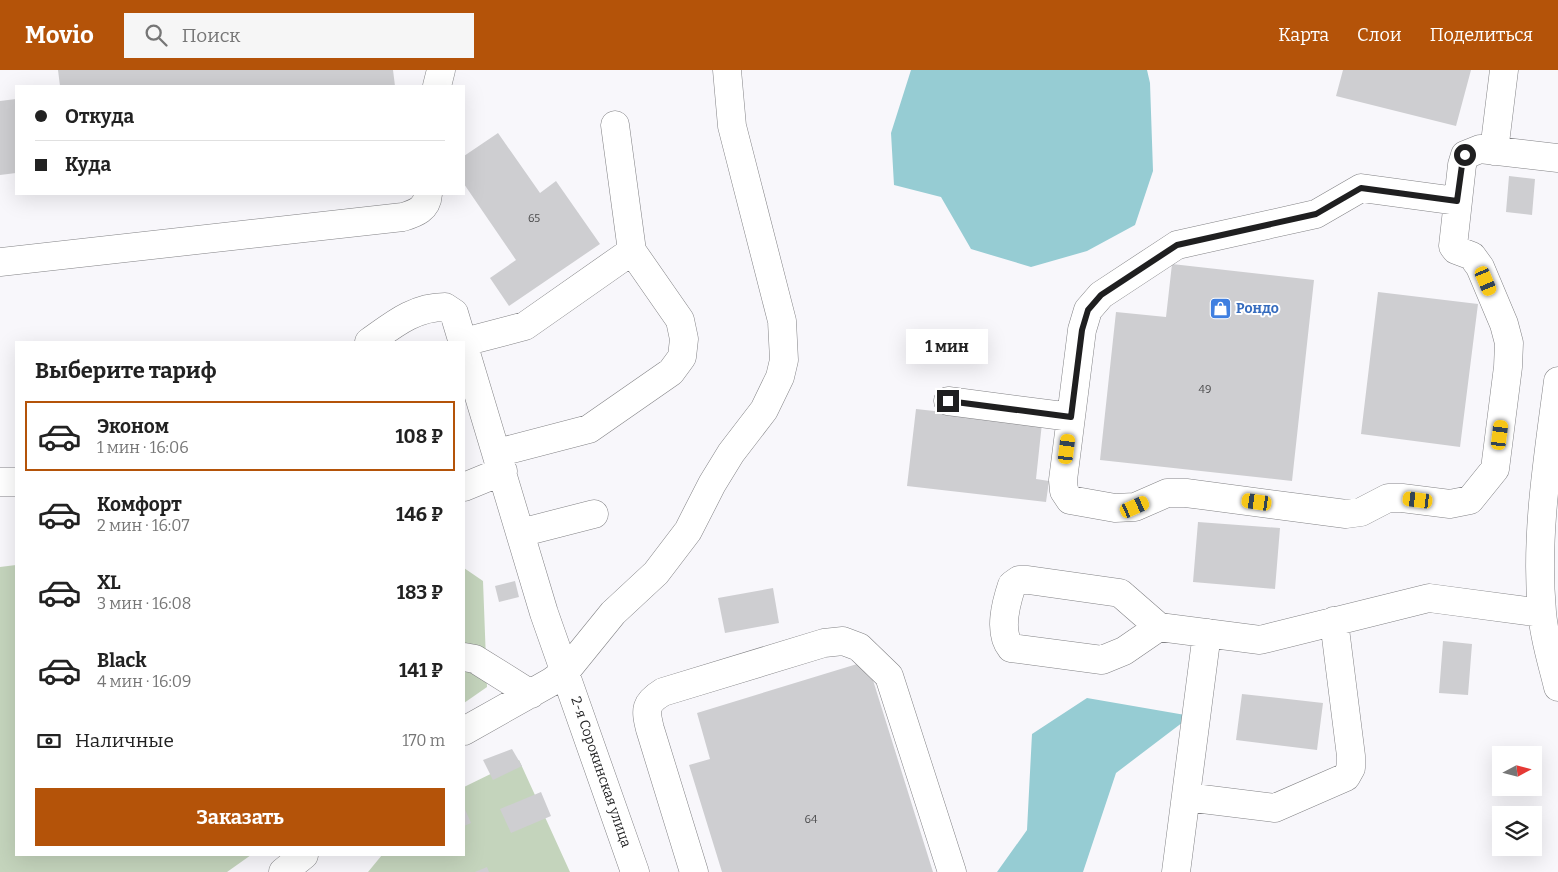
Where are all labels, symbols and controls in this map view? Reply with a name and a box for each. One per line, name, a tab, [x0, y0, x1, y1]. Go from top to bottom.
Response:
search box	[124, 13, 474, 58]
text: Movio	[25, 21, 94, 49]
icon: search	[142, 21, 170, 49]
text: Поиск	[182, 24, 240, 47]
text: Карта	[1278, 24, 1329, 46]
text: Слои	[1357, 24, 1402, 46]
text: Поделиться	[1430, 24, 1533, 46]
text: Откуда	[65, 105, 134, 128]
route start	[1454, 144, 1476, 166]
text: Куда	[65, 153, 111, 176]
house number: 65	[528, 212, 540, 225]
car	[1473, 264, 1498, 298]
shop icon: Рондо	[1208, 296, 1232, 320]
place label: Рондо	[1236, 300, 1279, 317]
callout: 1 мин	[907, 328, 989, 364]
text: 1 мин	[925, 337, 969, 356]
text: Выберите тариф	[35, 357, 216, 384]
house number: 49	[1199, 383, 1211, 396]
route end	[937, 390, 959, 412]
icon: car	[37, 414, 82, 459]
text: Эконом	[97, 415, 169, 438]
car	[1490, 419, 1509, 451]
text: 108 ₽	[395, 425, 443, 448]
car	[1057, 433, 1076, 465]
text: 1 мин · 16:06	[97, 438, 189, 457]
car	[1402, 491, 1433, 509]
icon: car	[37, 492, 82, 537]
car	[1241, 492, 1272, 512]
text: Комфорт	[97, 493, 182, 516]
car	[1118, 494, 1151, 520]
text: 146 ₽	[396, 503, 443, 526]
text: 2 мин · 16:07	[97, 516, 189, 535]
icon: car	[37, 570, 82, 615]
text: XL	[97, 571, 121, 594]
text: 183 ₽	[397, 581, 443, 604]
text: 3 мин · 16:08	[97, 594, 191, 613]
icon: car	[37, 648, 82, 693]
text: Black	[97, 649, 147, 672]
text: 141 ₽	[399, 659, 443, 682]
text: 4 мин · 16:09	[97, 672, 191, 691]
street label: 2-я Сорокинская улица	[567, 694, 635, 850]
icon: cash	[35, 727, 63, 755]
text: Наличные	[75, 729, 174, 752]
text: 170 m	[402, 731, 445, 750]
north arrow	[1492, 746, 1542, 796]
map controls	[1492, 746, 1542, 856]
button: Заказать	[35, 788, 445, 846]
button: layers	[1492, 806, 1542, 856]
house number: 64	[805, 813, 818, 826]

